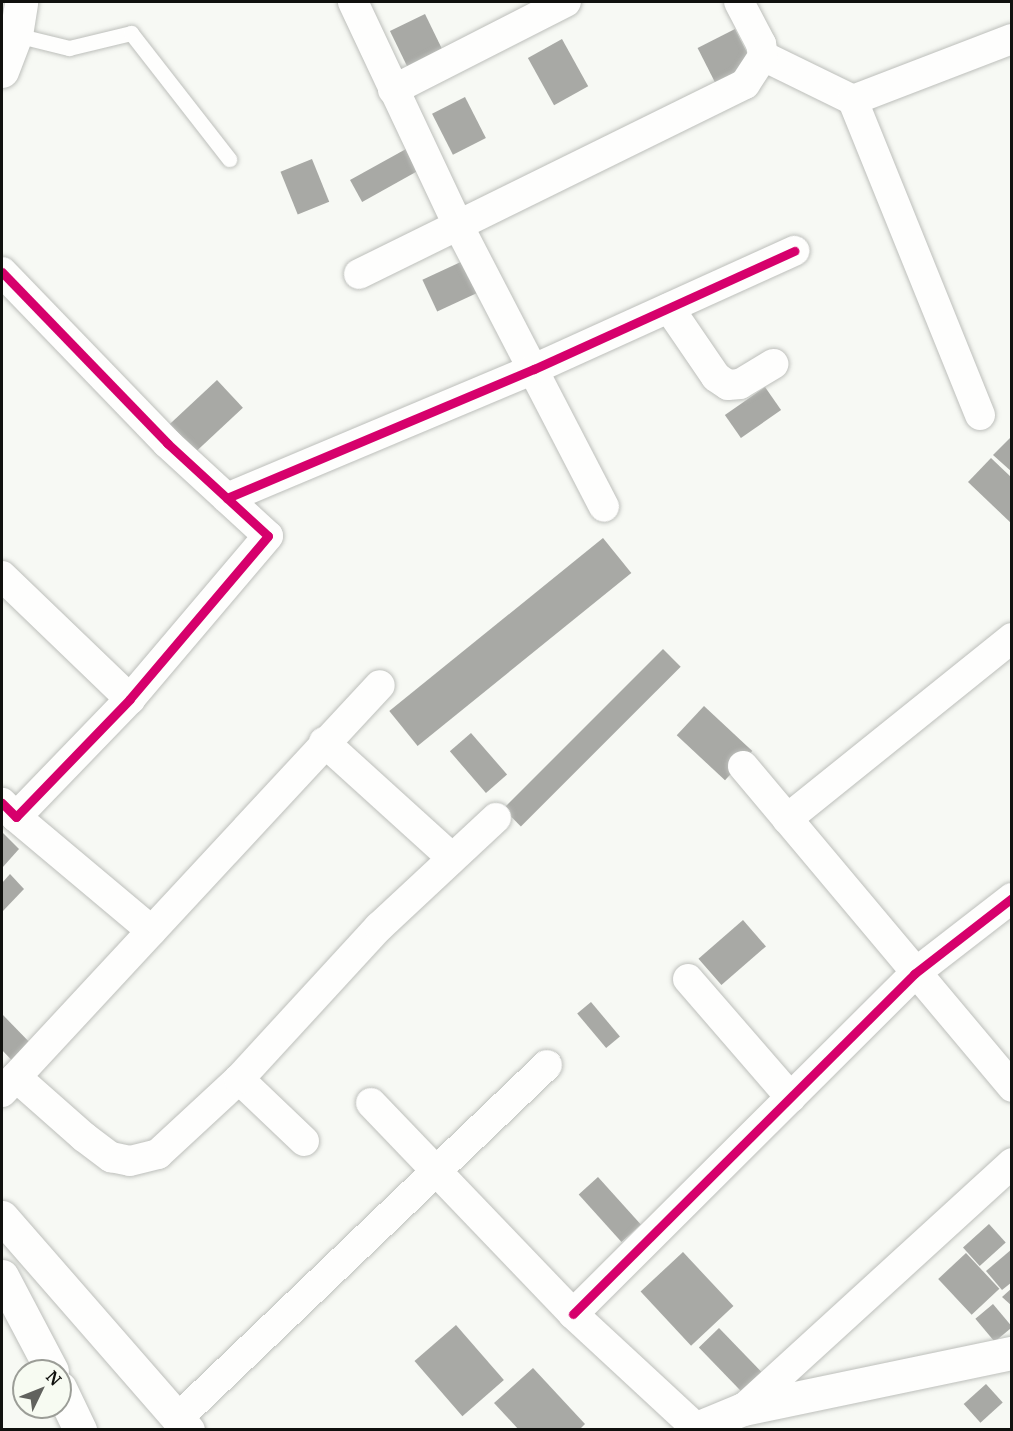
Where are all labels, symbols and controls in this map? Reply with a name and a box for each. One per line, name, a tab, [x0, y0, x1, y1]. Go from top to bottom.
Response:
north arrow	[12, 1359, 72, 1419]
text: N	[42, 1367, 65, 1390]

